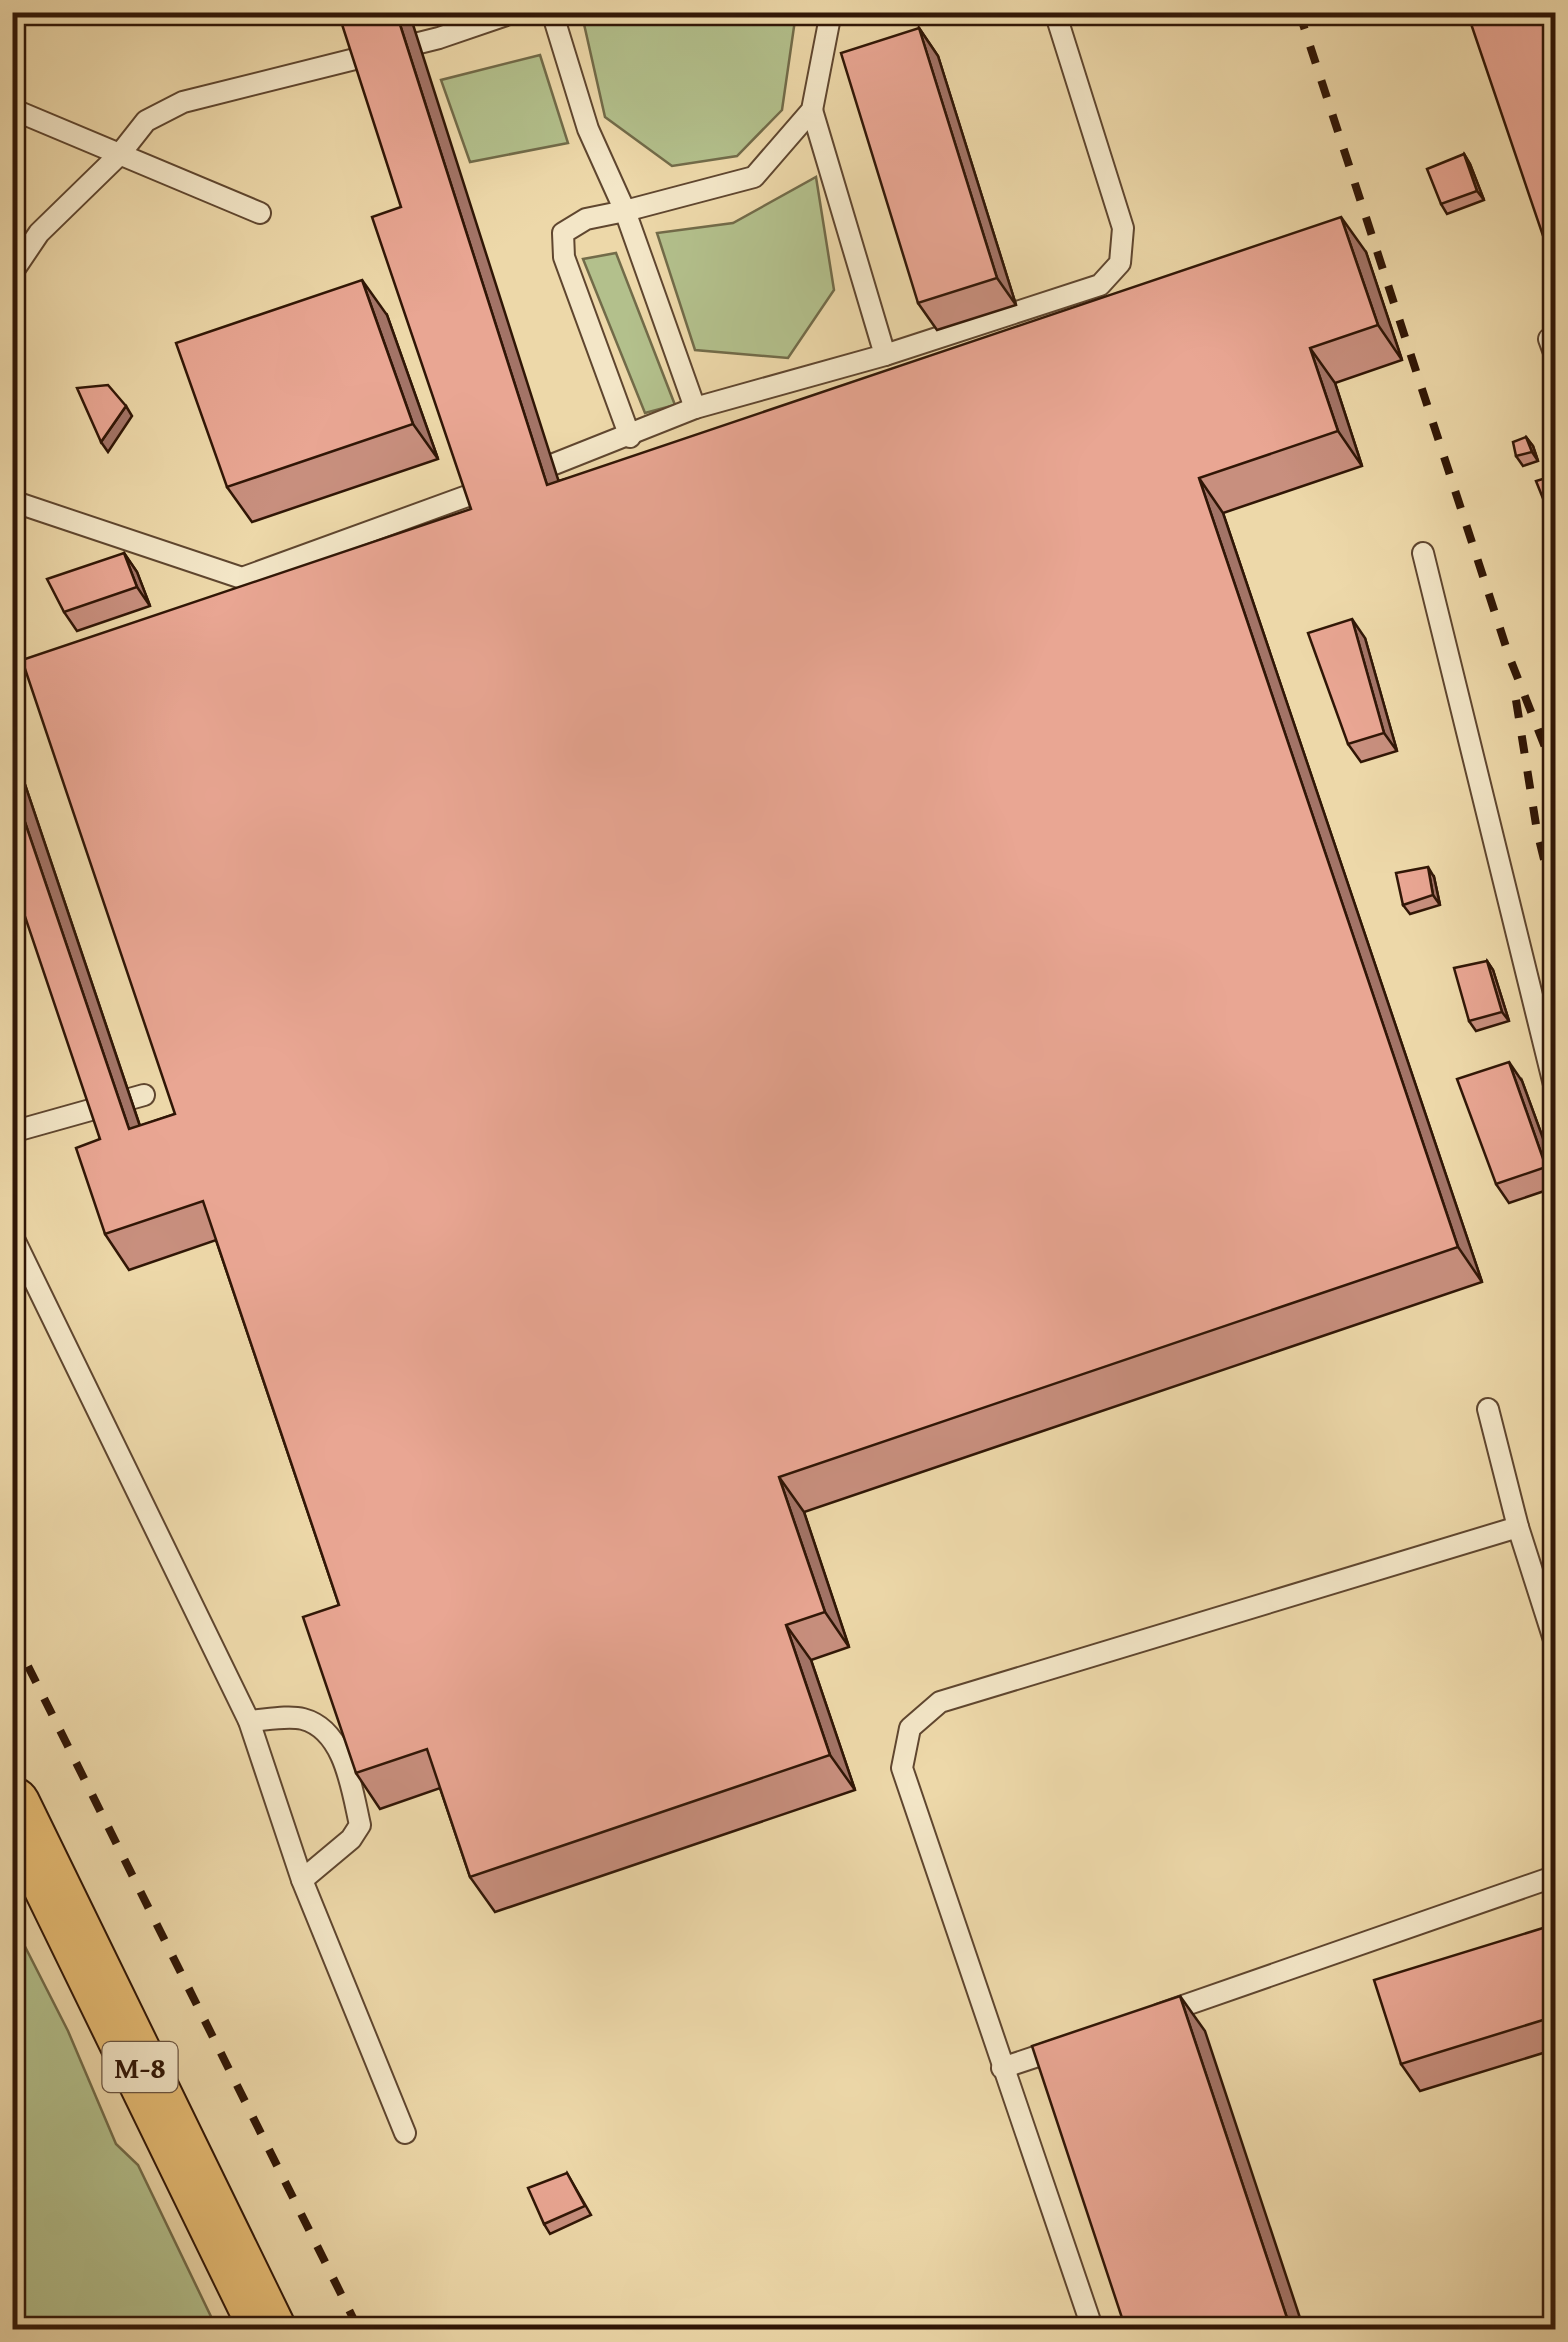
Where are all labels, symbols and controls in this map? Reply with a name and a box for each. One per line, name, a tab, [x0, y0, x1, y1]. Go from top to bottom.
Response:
road number: М-8	[102, 2042, 178, 2092]

